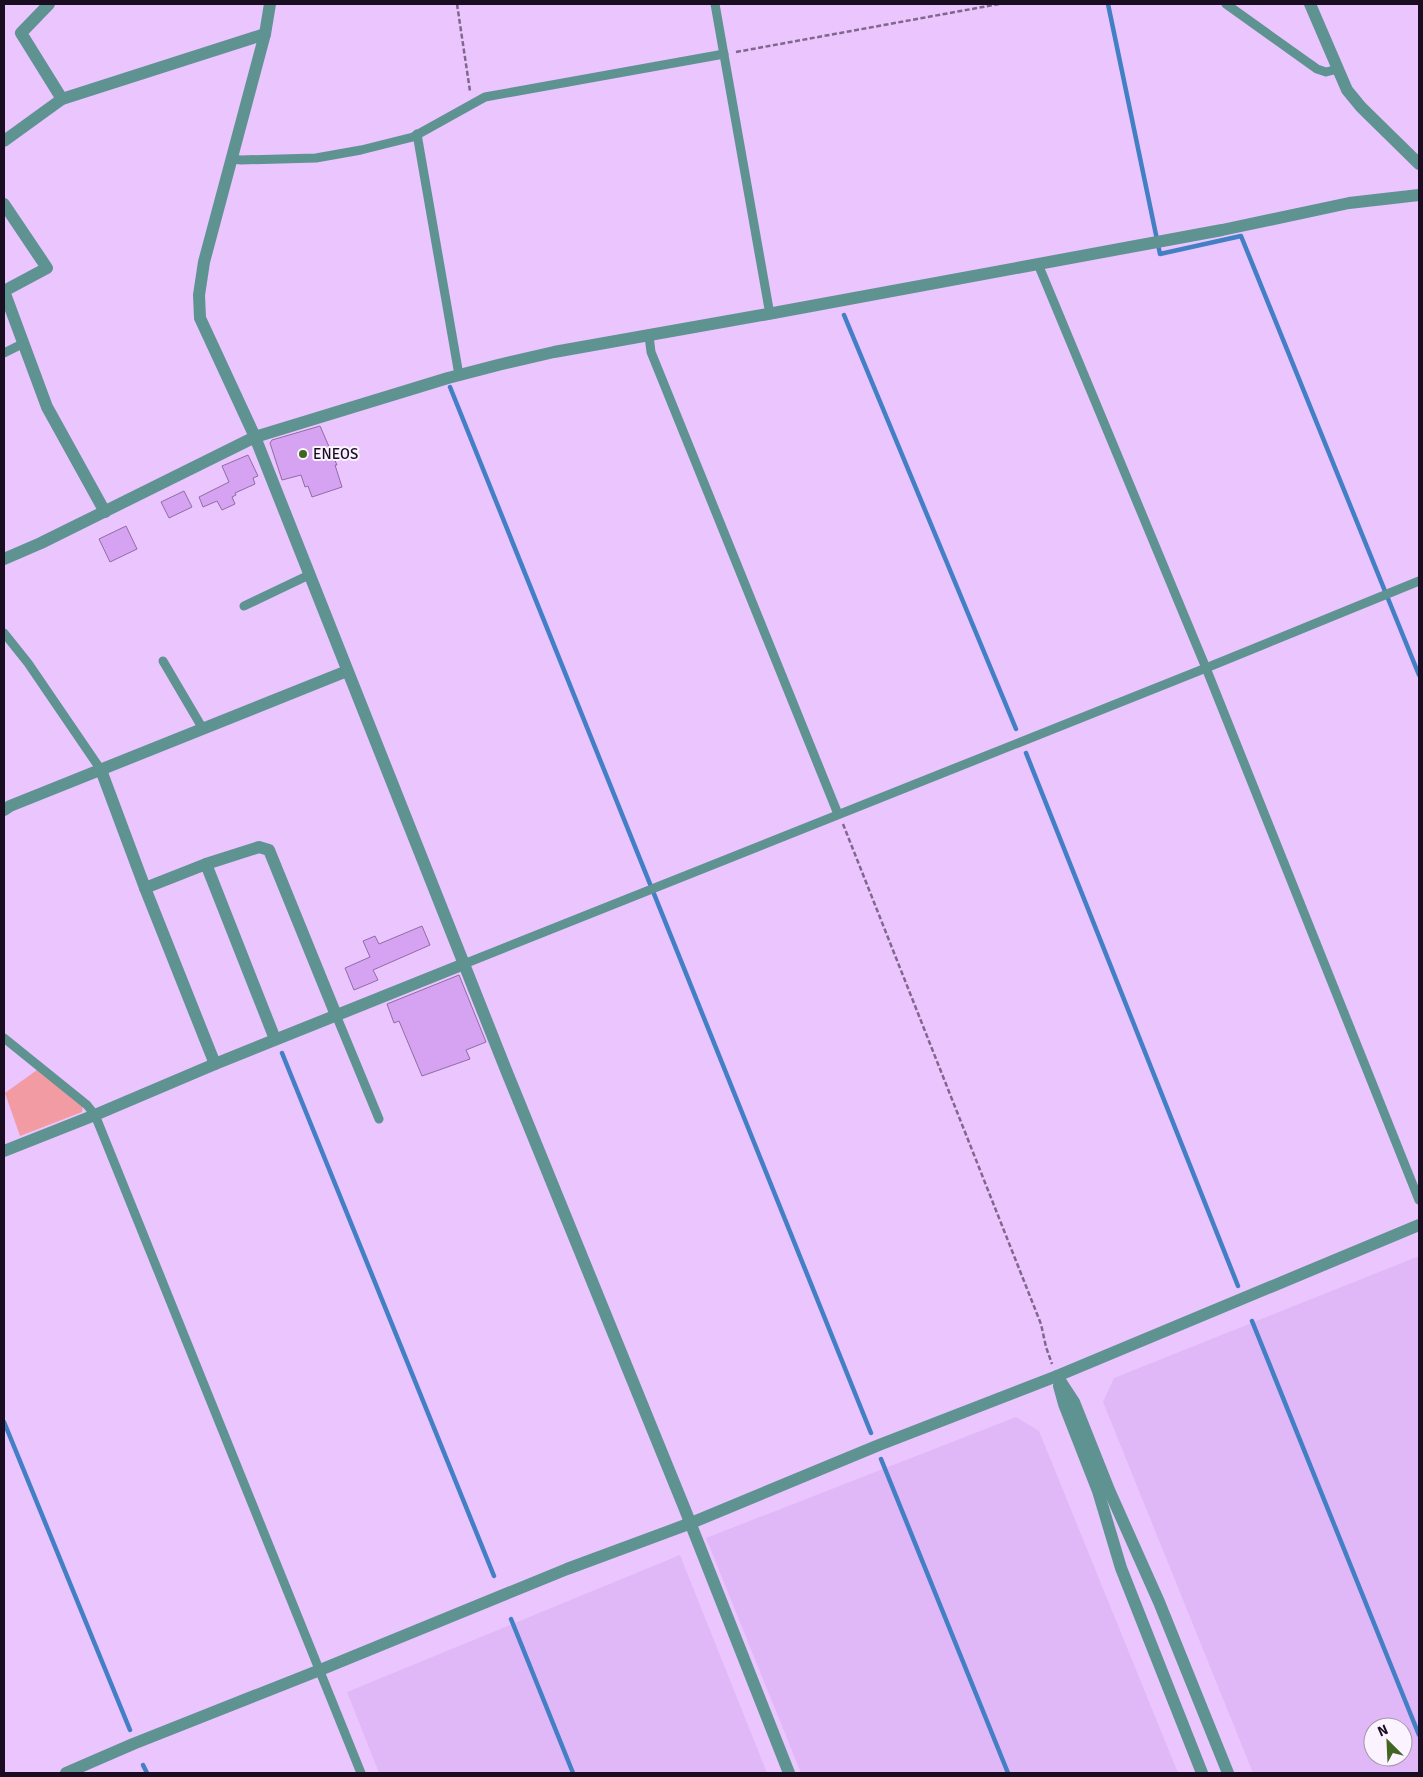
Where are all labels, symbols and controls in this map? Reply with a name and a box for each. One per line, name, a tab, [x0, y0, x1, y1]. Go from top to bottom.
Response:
place label: ENEOS	[313, 445, 358, 463]
marker: ENEOS	[297, 448, 309, 460]
north arrow	[1363, 1717, 1413, 1767]
text: N	[1375, 1721, 1391, 1740]

